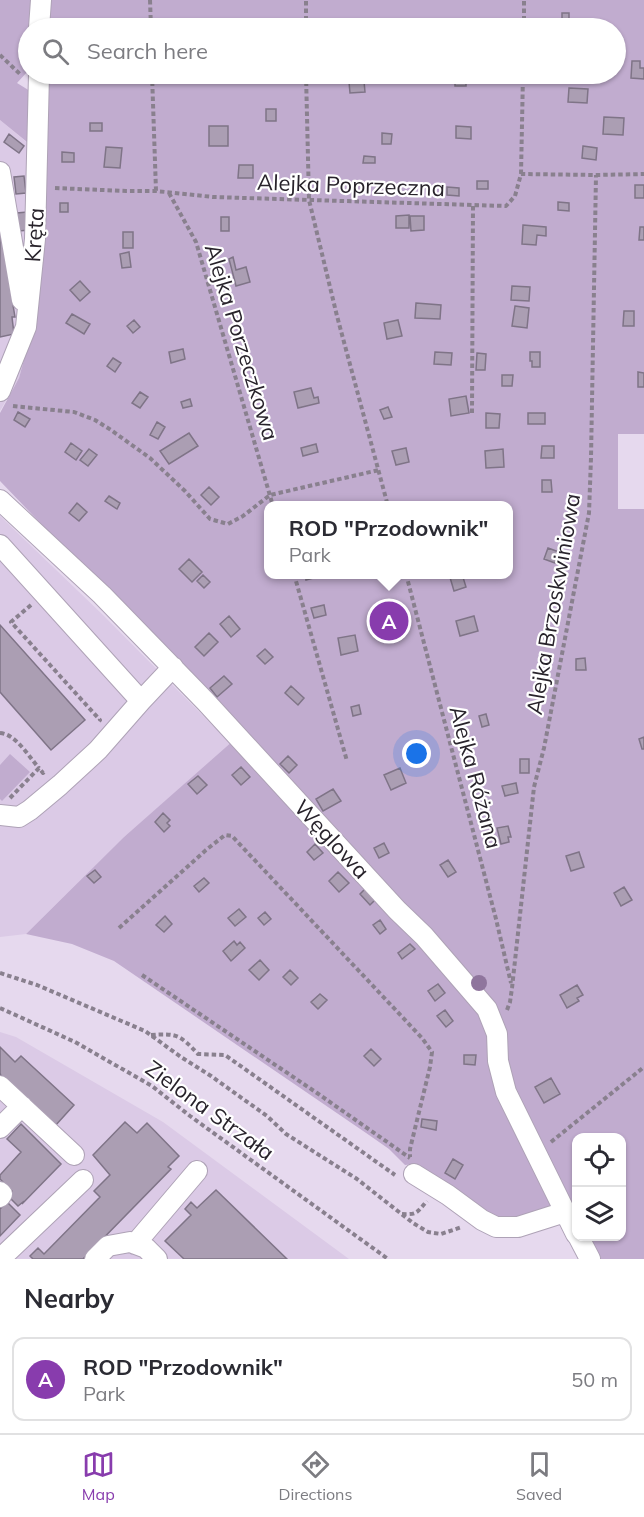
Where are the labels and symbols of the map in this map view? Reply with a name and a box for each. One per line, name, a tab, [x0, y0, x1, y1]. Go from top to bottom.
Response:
street label: Alejka Poprzeczna	[257, 168, 445, 202]
street label: Kręta	[18, 207, 50, 263]
street label: Alejka Porzeczkowa	[199, 240, 285, 444]
street label: Alejka Brzoskwiniowa	[520, 491, 586, 717]
pin: A	[370, 598, 408, 644]
street label: Alejka Różana	[443, 702, 509, 852]
your location	[402, 739, 431, 768]
street label: Węglowa	[288, 794, 376, 884]
street label: Zielona Strzała	[140, 1054, 280, 1166]

